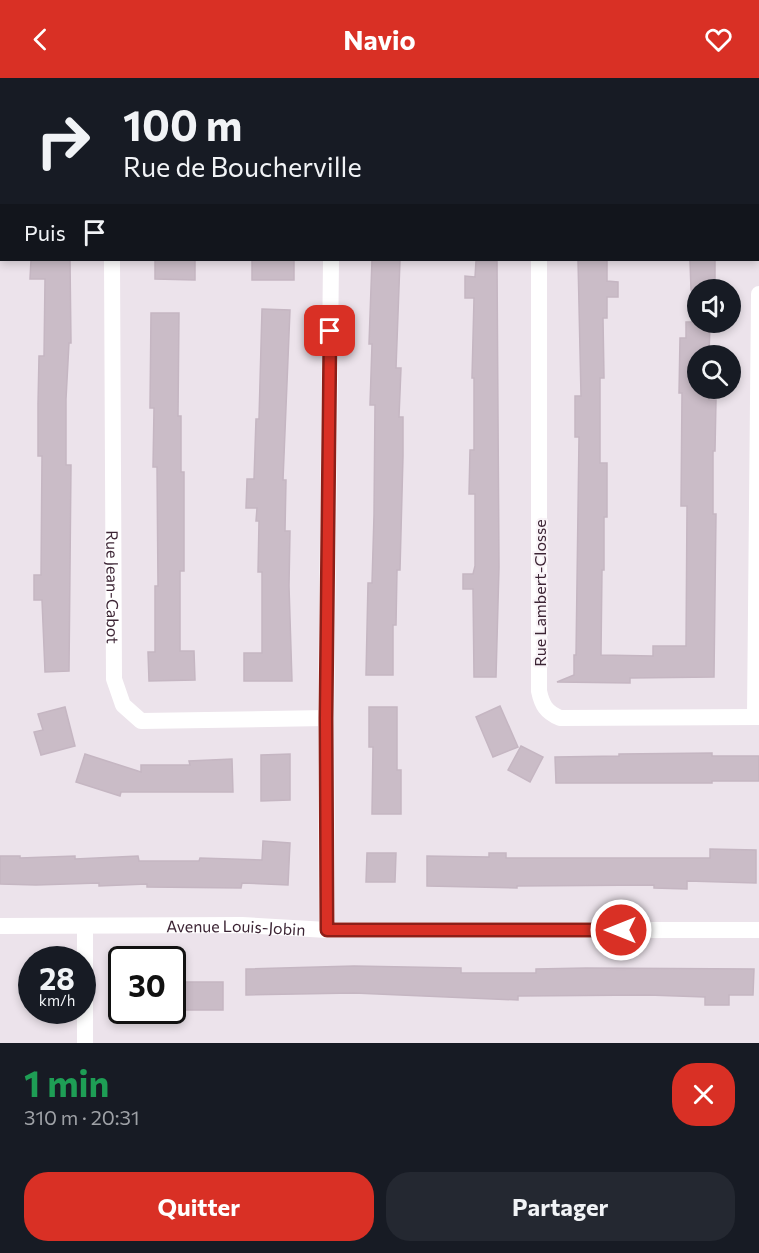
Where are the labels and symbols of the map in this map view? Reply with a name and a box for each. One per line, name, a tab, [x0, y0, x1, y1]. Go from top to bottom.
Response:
pin	[304, 305, 355, 356]
street label: Rue Lambert-Closse	[530, 519, 549, 667]
street label: Rue Jean-Cabot	[104, 530, 123, 644]
position arrow	[589, 898, 653, 962]
street label: Avenue Louis-Jobin	[166, 915, 306, 938]
speed limit sign: 30	[108, 946, 186, 1024]

